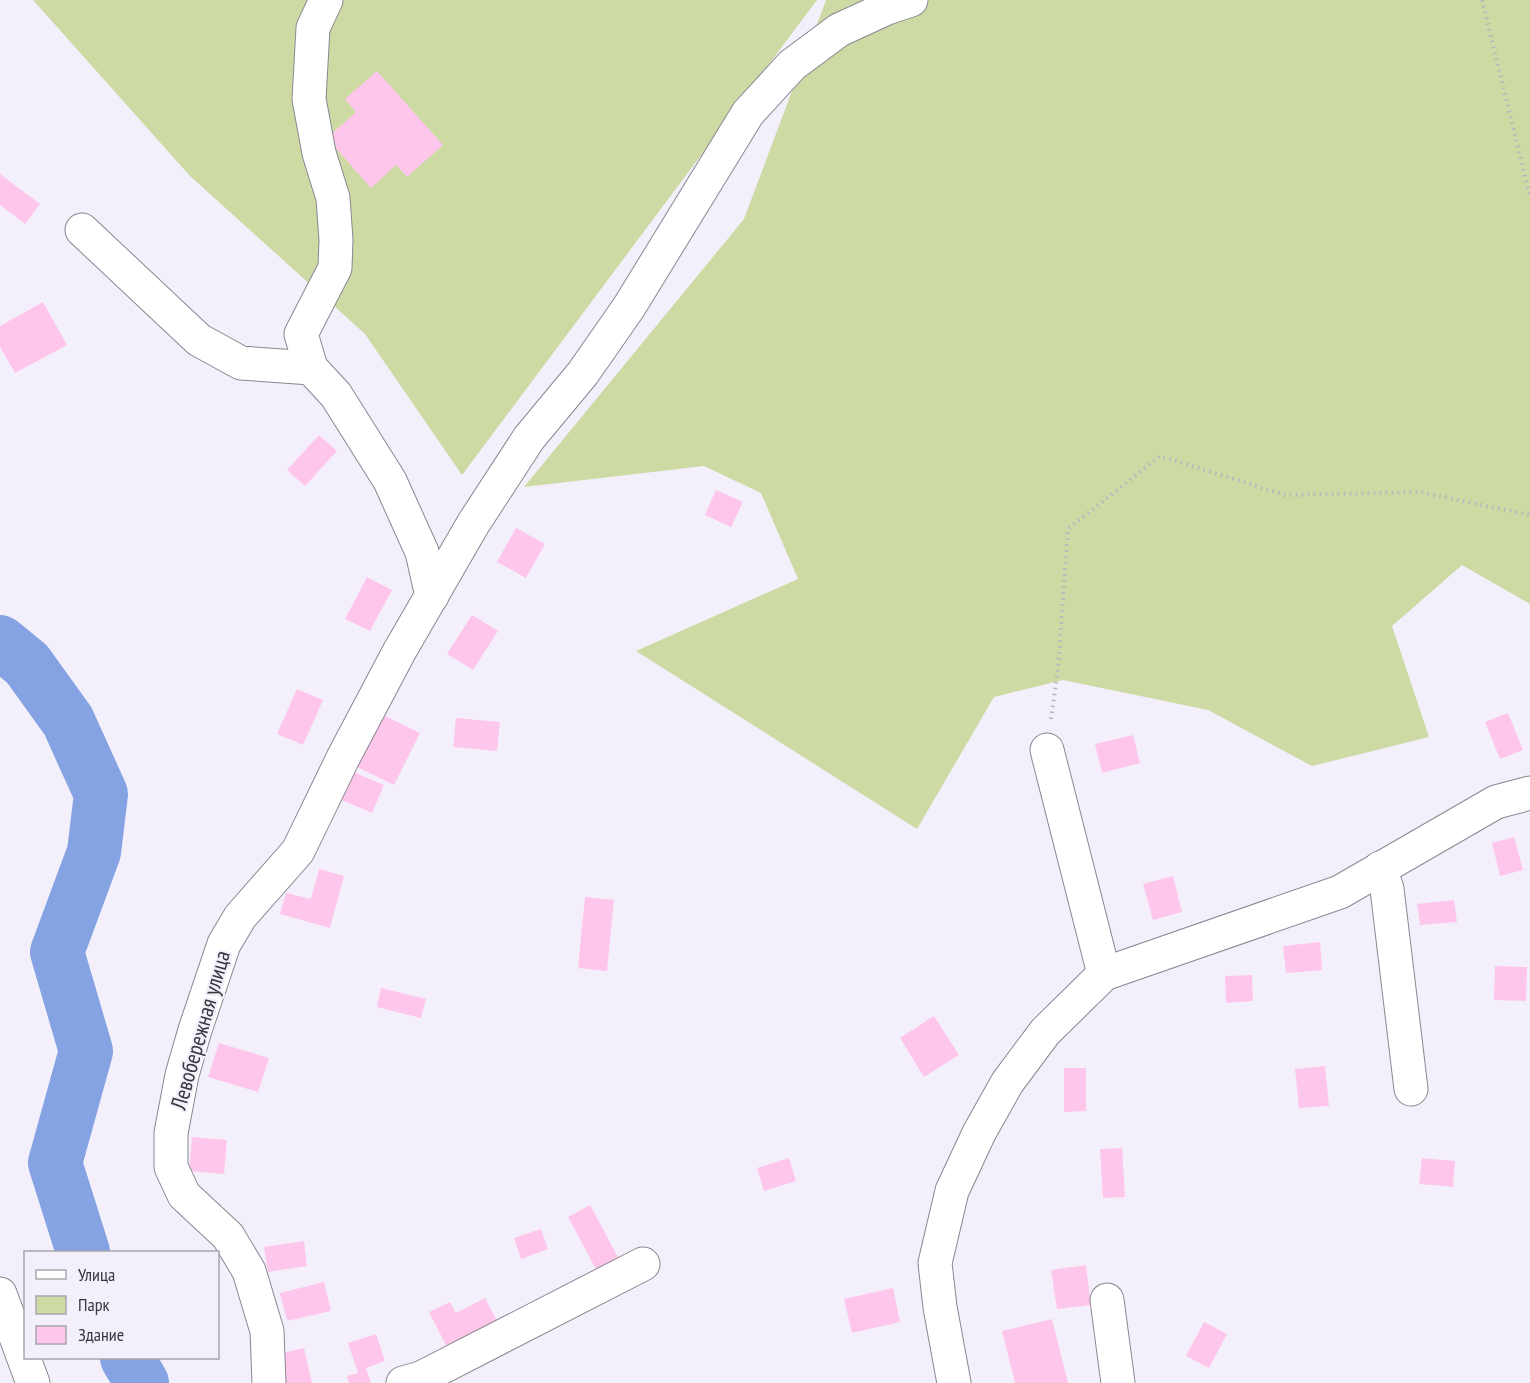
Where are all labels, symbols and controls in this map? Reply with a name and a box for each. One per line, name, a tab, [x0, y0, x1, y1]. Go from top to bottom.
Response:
street label: Левобережная улица	[164, 947, 236, 1114]
legend	[24, 1251, 219, 1359]
text: Улица	[78, 1263, 115, 1286]
text: Парк	[78, 1293, 109, 1316]
text: Здание	[78, 1323, 124, 1346]

